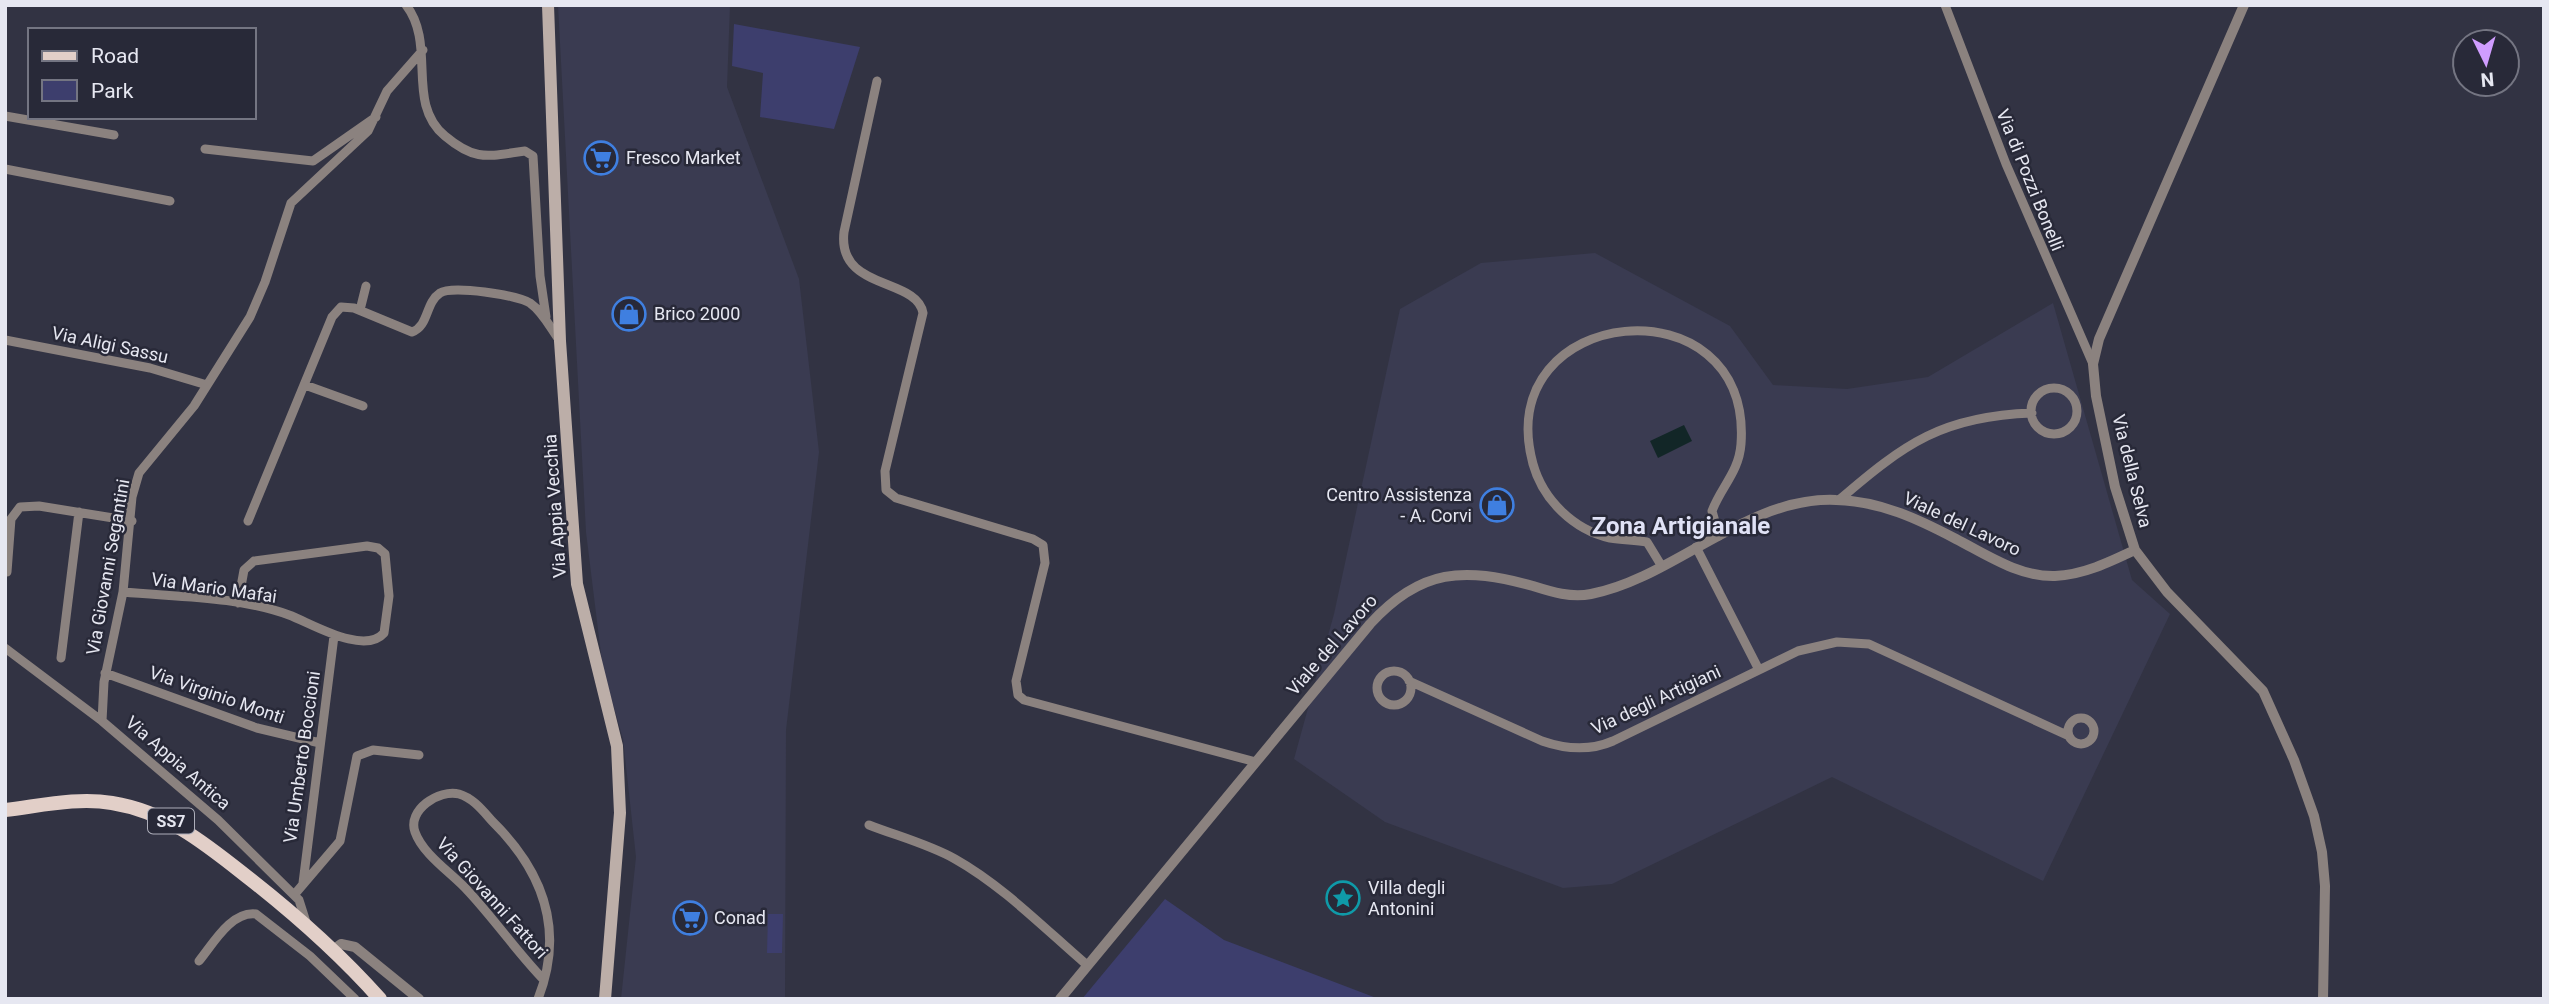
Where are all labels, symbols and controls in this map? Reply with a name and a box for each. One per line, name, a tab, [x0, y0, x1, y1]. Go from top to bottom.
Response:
legend	[28, 28, 256, 119]
north arrow	[2451, 28, 2521, 98]
text: Road	[91, 44, 139, 68]
text: N	[2480, 67, 2495, 91]
text: Park	[91, 79, 134, 103]
street label: Via di Pozzi Bonelli	[1992, 106, 2069, 254]
supermarket icon: Fresco Market	[582, 139, 620, 177]
place label: Fresco Market	[626, 147, 741, 168]
shop icon: Brico 2000	[610, 295, 648, 333]
place label: Brico 2000	[654, 303, 740, 324]
street label: Via Aligi Sassu	[50, 322, 170, 367]
street label: Via della Selva	[2108, 412, 2157, 530]
street label: Via Appia Vecchia	[539, 433, 570, 579]
street label: Via Giovanni Segantini	[82, 477, 133, 657]
place label: Centro Assistenza - A. Corvi	[1326, 484, 1472, 526]
shop icon: Centro Assistenza - A. Corvi	[1478, 486, 1516, 524]
street label: Viale del Lavoro	[1900, 487, 2024, 560]
district label: Zona Artigianale	[1592, 512, 1770, 540]
street label: Via Mario Mafai	[150, 568, 278, 607]
street label: Viale del Lavoro	[1282, 590, 1381, 699]
street label: Via degli Artigiani	[1588, 660, 1724, 739]
street label: Via Virginio Monti	[147, 662, 288, 728]
street label: Via Umberto Boccioni	[279, 670, 324, 844]
street label: Via Appia Antica	[122, 711, 235, 814]
road number: SS7	[148, 808, 194, 834]
street label: Via Giovanni Fattori	[432, 833, 552, 963]
place label: Villa degli Antonini	[1368, 877, 1445, 919]
place icon: Villa degli Antonini	[1324, 879, 1362, 917]
supermarket icon: Conad	[671, 899, 709, 937]
place label: Conad	[714, 907, 766, 928]

